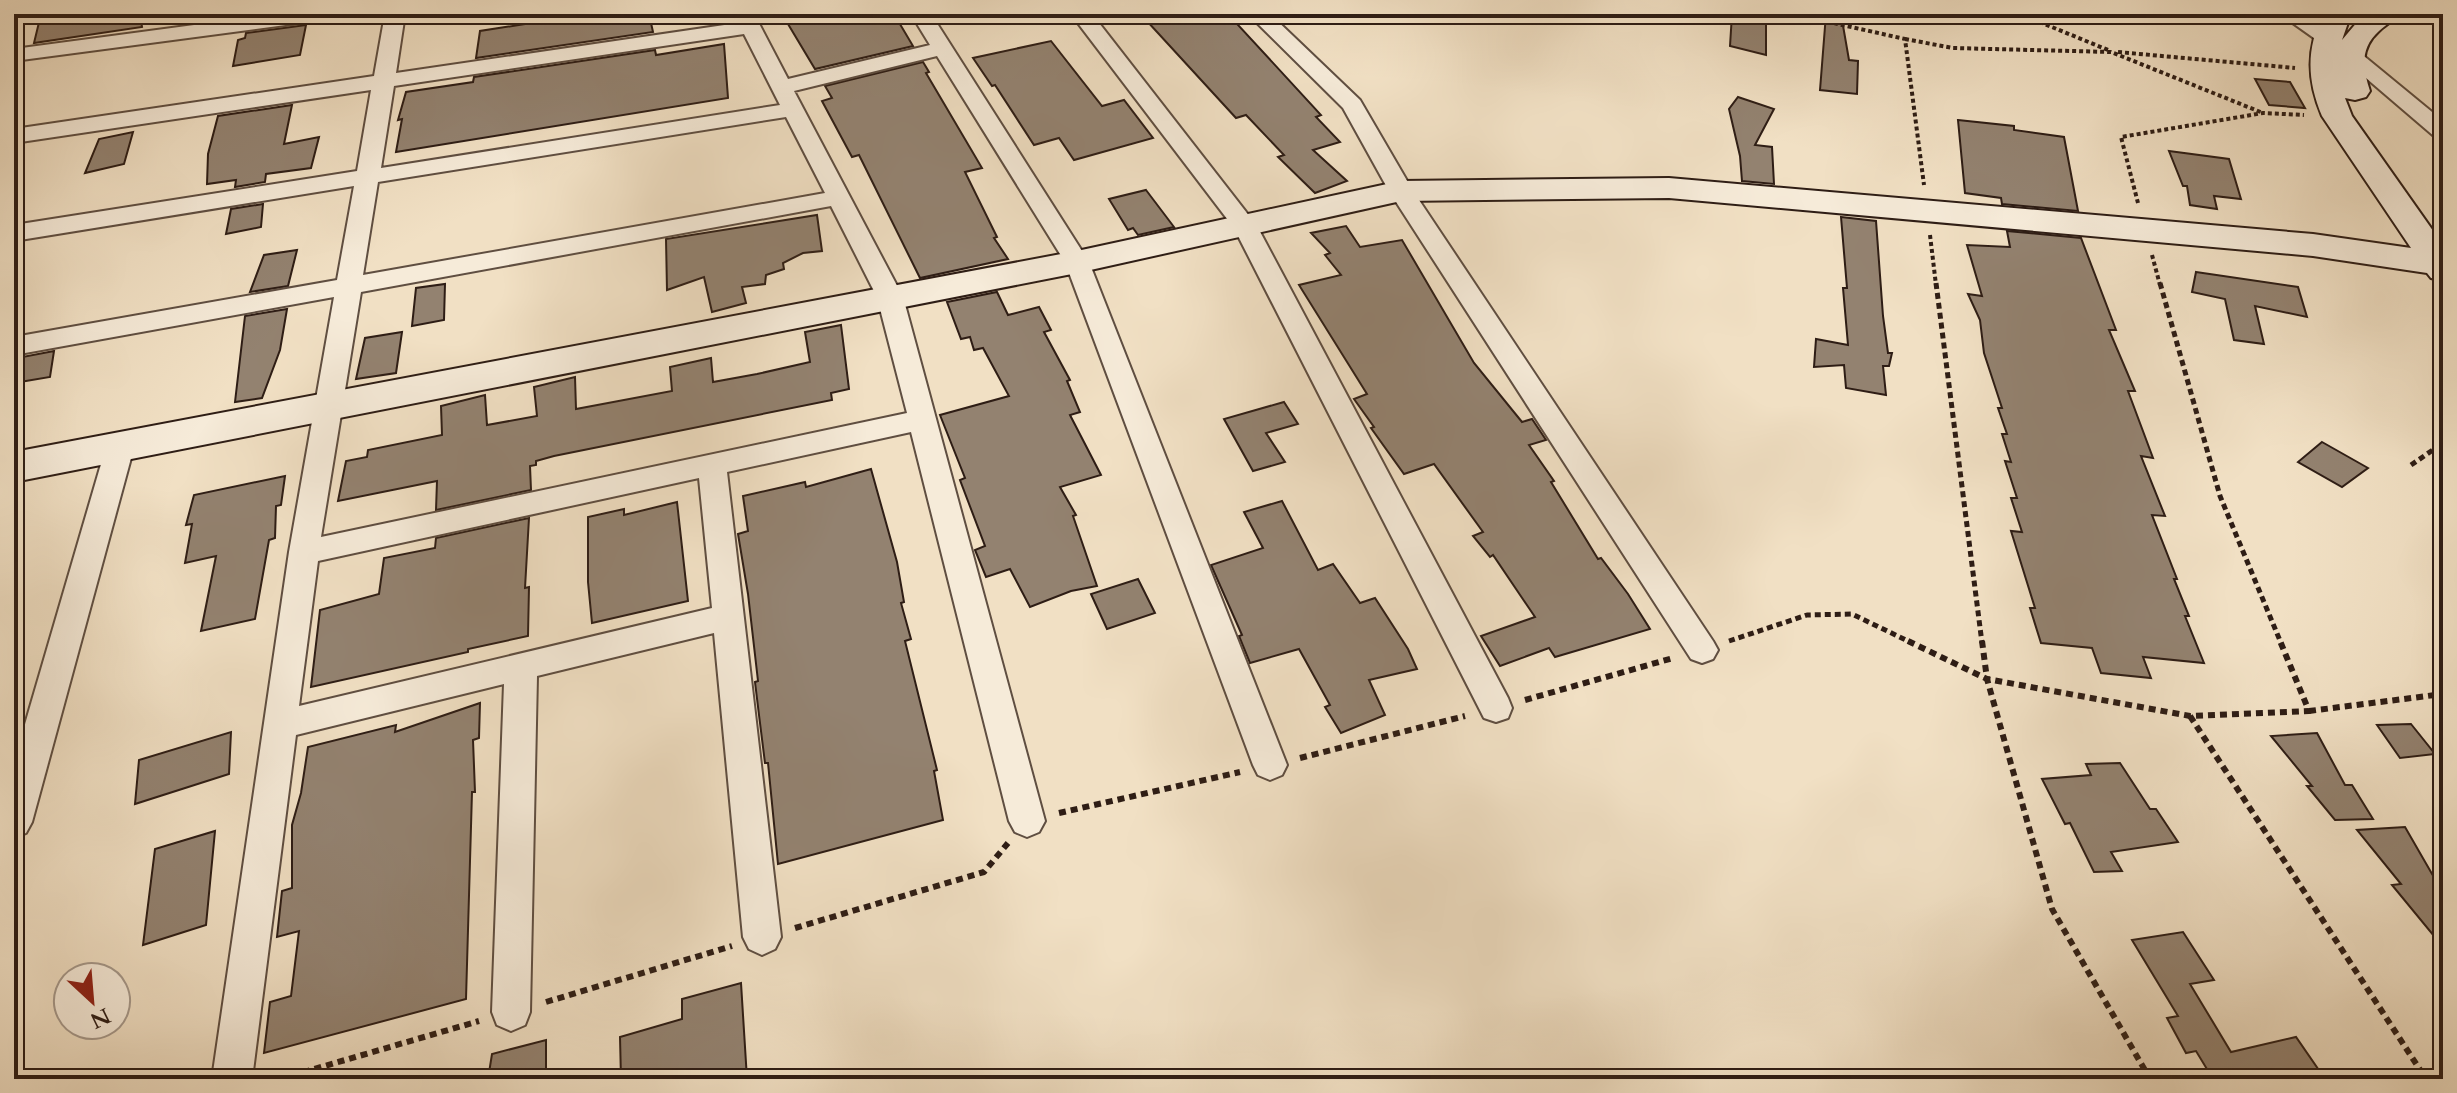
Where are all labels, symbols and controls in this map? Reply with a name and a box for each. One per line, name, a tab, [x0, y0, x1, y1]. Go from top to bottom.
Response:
north arrow	[52, 961, 132, 1041]
text: N	[85, 1000, 115, 1036]

